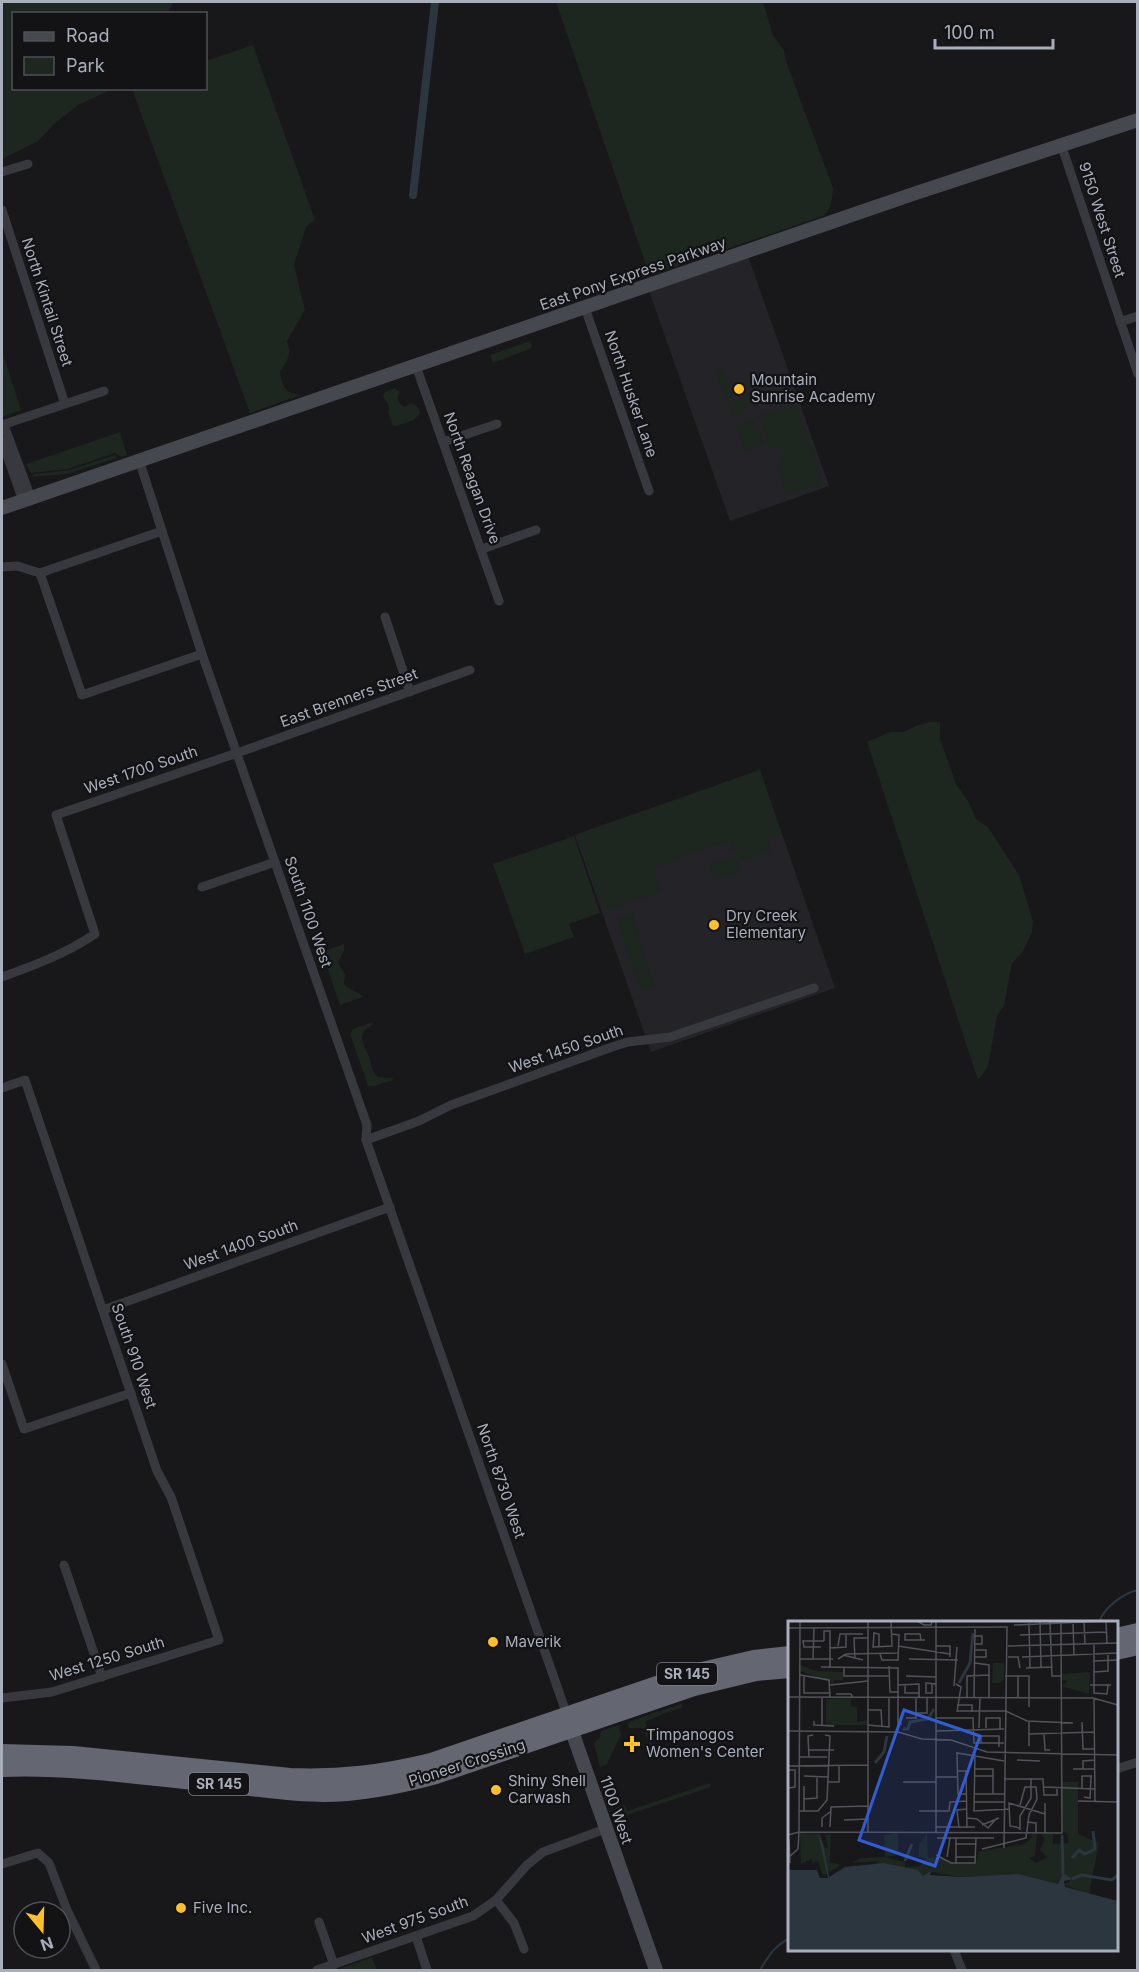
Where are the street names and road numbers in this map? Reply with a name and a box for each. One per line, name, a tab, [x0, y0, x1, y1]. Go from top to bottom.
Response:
street label: 9150 West Street	[1075, 160, 1130, 280]
street label: East Pony Express Parkway	[537, 232, 729, 314]
street label: North Kintail Street	[18, 235, 77, 369]
street label: North Husker Lane	[601, 328, 662, 460]
street label: North Reagan Drive	[440, 409, 505, 546]
street label: East Brenners Street	[277, 664, 420, 731]
street label: West 1700 South	[82, 741, 200, 798]
street label: South 1100 West	[281, 854, 336, 970]
street label: West 1450 South	[506, 1020, 626, 1077]
street label: West 1400 South	[181, 1215, 300, 1274]
street label: South 910 West	[108, 1301, 161, 1411]
street label: North 8730 West	[473, 1421, 530, 1541]
street label: West 1250 South	[47, 1632, 167, 1685]
road number: SR 145	[657, 1663, 717, 1685]
street label: Pioneer Crossing	[406, 1735, 527, 1790]
road number: SR 145	[189, 1773, 249, 1795]
street label: 1100 West	[596, 1773, 637, 1847]
street label: West 975 South	[359, 1891, 471, 1948]

